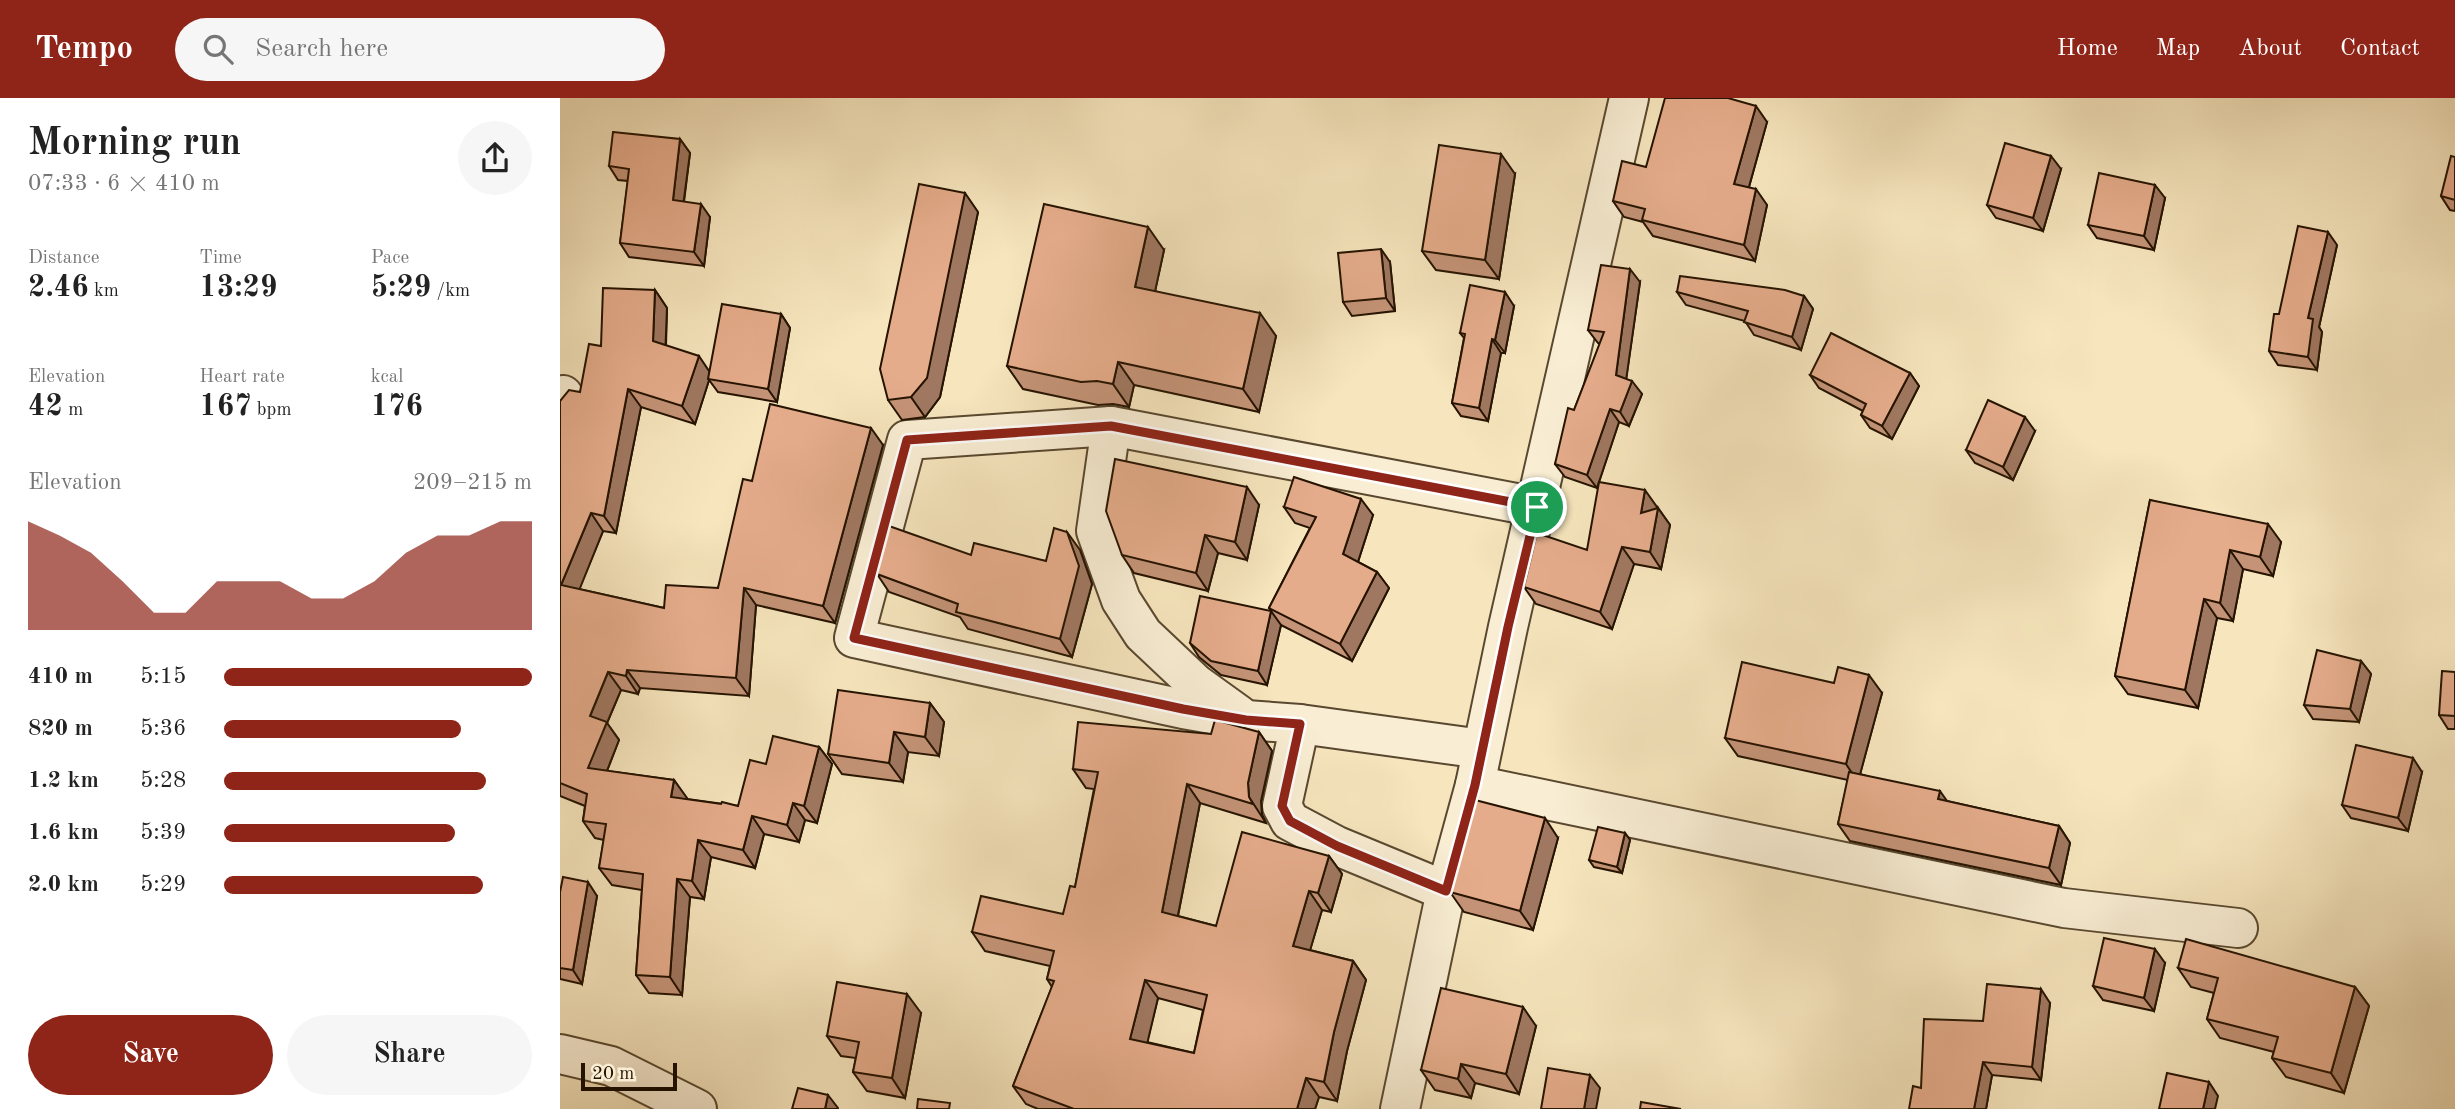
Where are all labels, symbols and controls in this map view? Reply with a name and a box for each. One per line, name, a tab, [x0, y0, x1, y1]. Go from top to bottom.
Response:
search box	[175, 18, 665, 81]
icon: search	[199, 30, 237, 68]
text: Tempo	[35, 33, 133, 66]
text: Search here	[255, 36, 388, 62]
text: Home	[2057, 37, 2118, 61]
text: Map	[2156, 37, 2200, 61]
text: About	[2238, 37, 2302, 61]
text: Contact	[2340, 37, 2420, 61]
button: share	[458, 121, 532, 195]
text: Morning run	[28, 125, 241, 163]
text: 07:33 · 6 × 410 m	[28, 172, 220, 195]
text: Distance	[28, 249, 100, 268]
text: Time	[199, 249, 242, 268]
text: Pace	[371, 249, 409, 268]
text: 2.46	[28, 273, 89, 303]
text: 13:29	[199, 273, 277, 303]
text: 5:29	[371, 273, 431, 303]
text: km	[89, 282, 119, 301]
text: /km	[431, 282, 470, 301]
text: Elevation	[28, 368, 105, 387]
text: Heart rate	[199, 368, 285, 387]
text: kcal	[371, 368, 403, 387]
text: 42	[28, 392, 63, 422]
text: 167	[199, 392, 252, 422]
text: 176	[371, 392, 423, 422]
text: m	[63, 401, 83, 420]
text: bpm	[252, 401, 292, 420]
text: Elevation	[28, 471, 122, 494]
text: 209–215 m	[413, 471, 532, 494]
pin	[1507, 477, 1567, 537]
icon: arrive	[1518, 488, 1556, 526]
text: 410 m	[28, 665, 93, 688]
text: 5:15	[140, 665, 186, 688]
text: 820 m	[28, 717, 93, 740]
text: 5:36	[140, 717, 186, 740]
text: 1.2 km	[28, 769, 99, 792]
text: 5:28	[140, 769, 186, 792]
text: 1.6 km	[28, 821, 99, 844]
text: 5:39	[140, 821, 186, 844]
text: 2.0 km	[28, 873, 99, 896]
text: 5:29	[140, 873, 186, 896]
button: Save	[28, 1015, 273, 1095]
button: Share	[287, 1015, 532, 1095]
scale bar	[581, 1060, 677, 1092]
text: 20 m	[592, 1065, 634, 1084]

